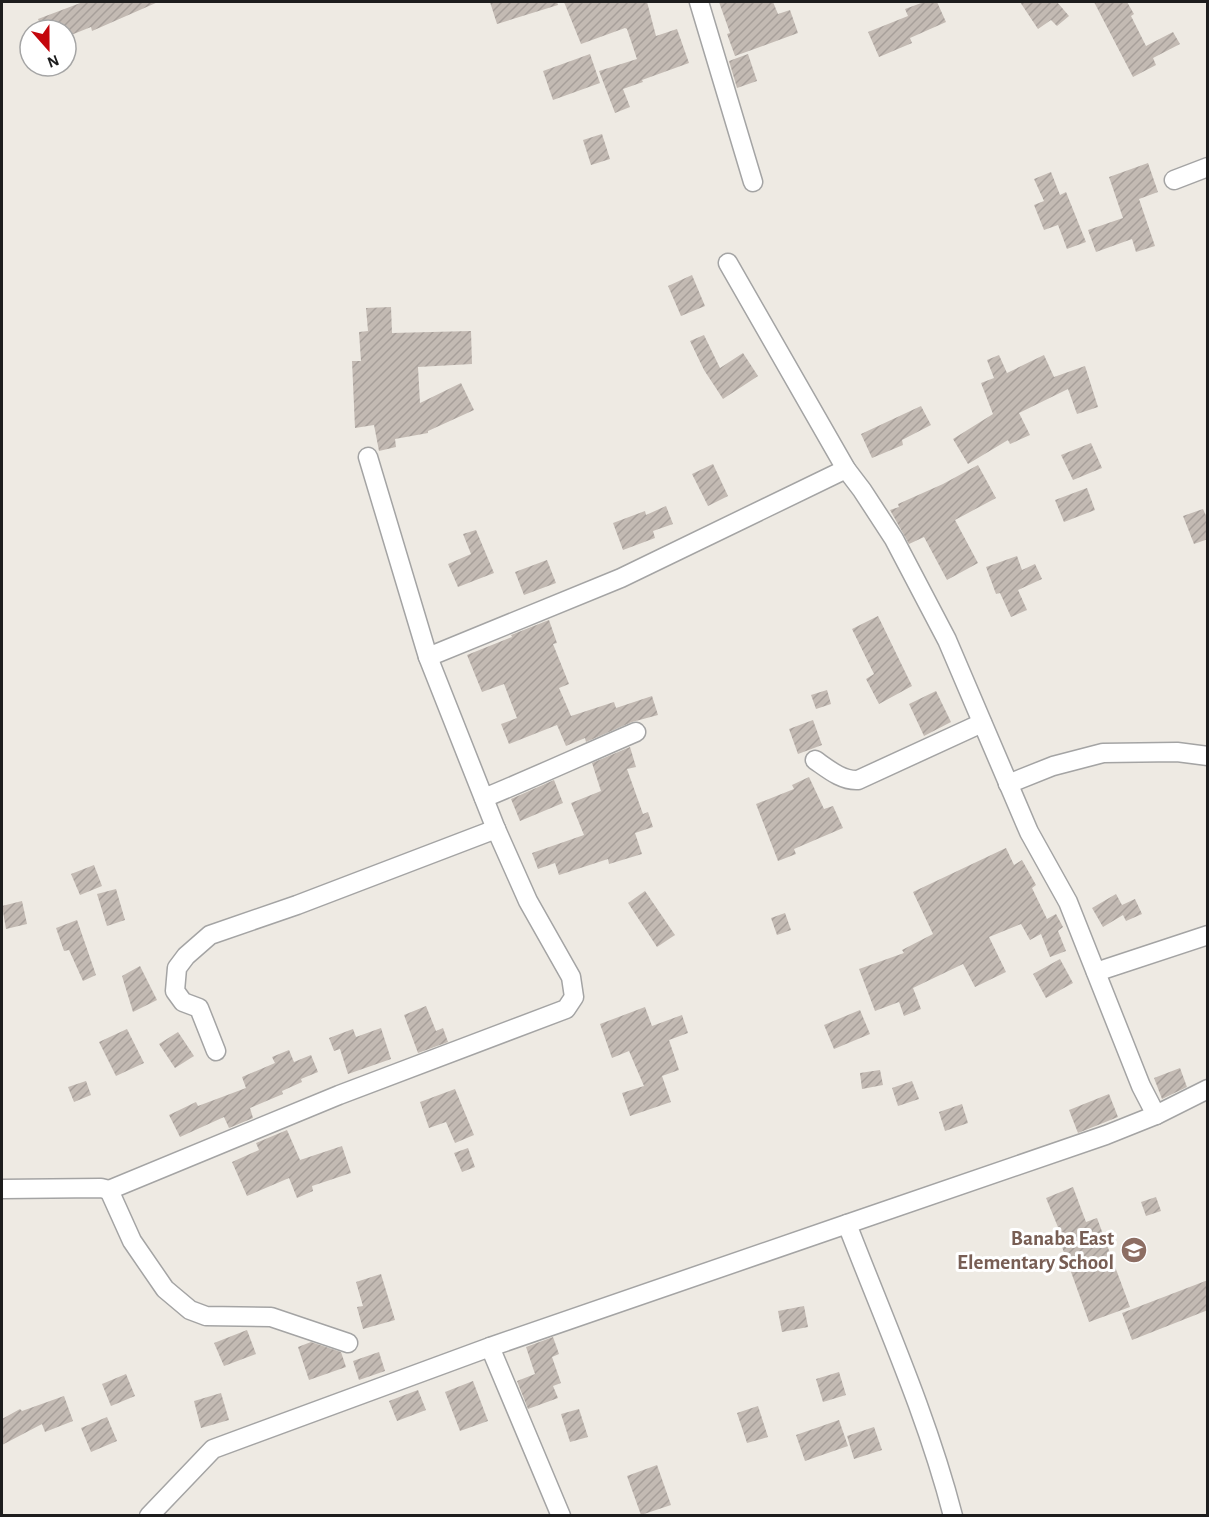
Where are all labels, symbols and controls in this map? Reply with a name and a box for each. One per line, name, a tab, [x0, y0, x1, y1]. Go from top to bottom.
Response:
north arrow	[18, 18, 78, 78]
text: N	[45, 52, 61, 71]
place label: Banaba East Elementary School	[957, 1228, 1114, 1273]
school or university icon: Banaba East Elementary School	[1119, 1235, 1149, 1265]

